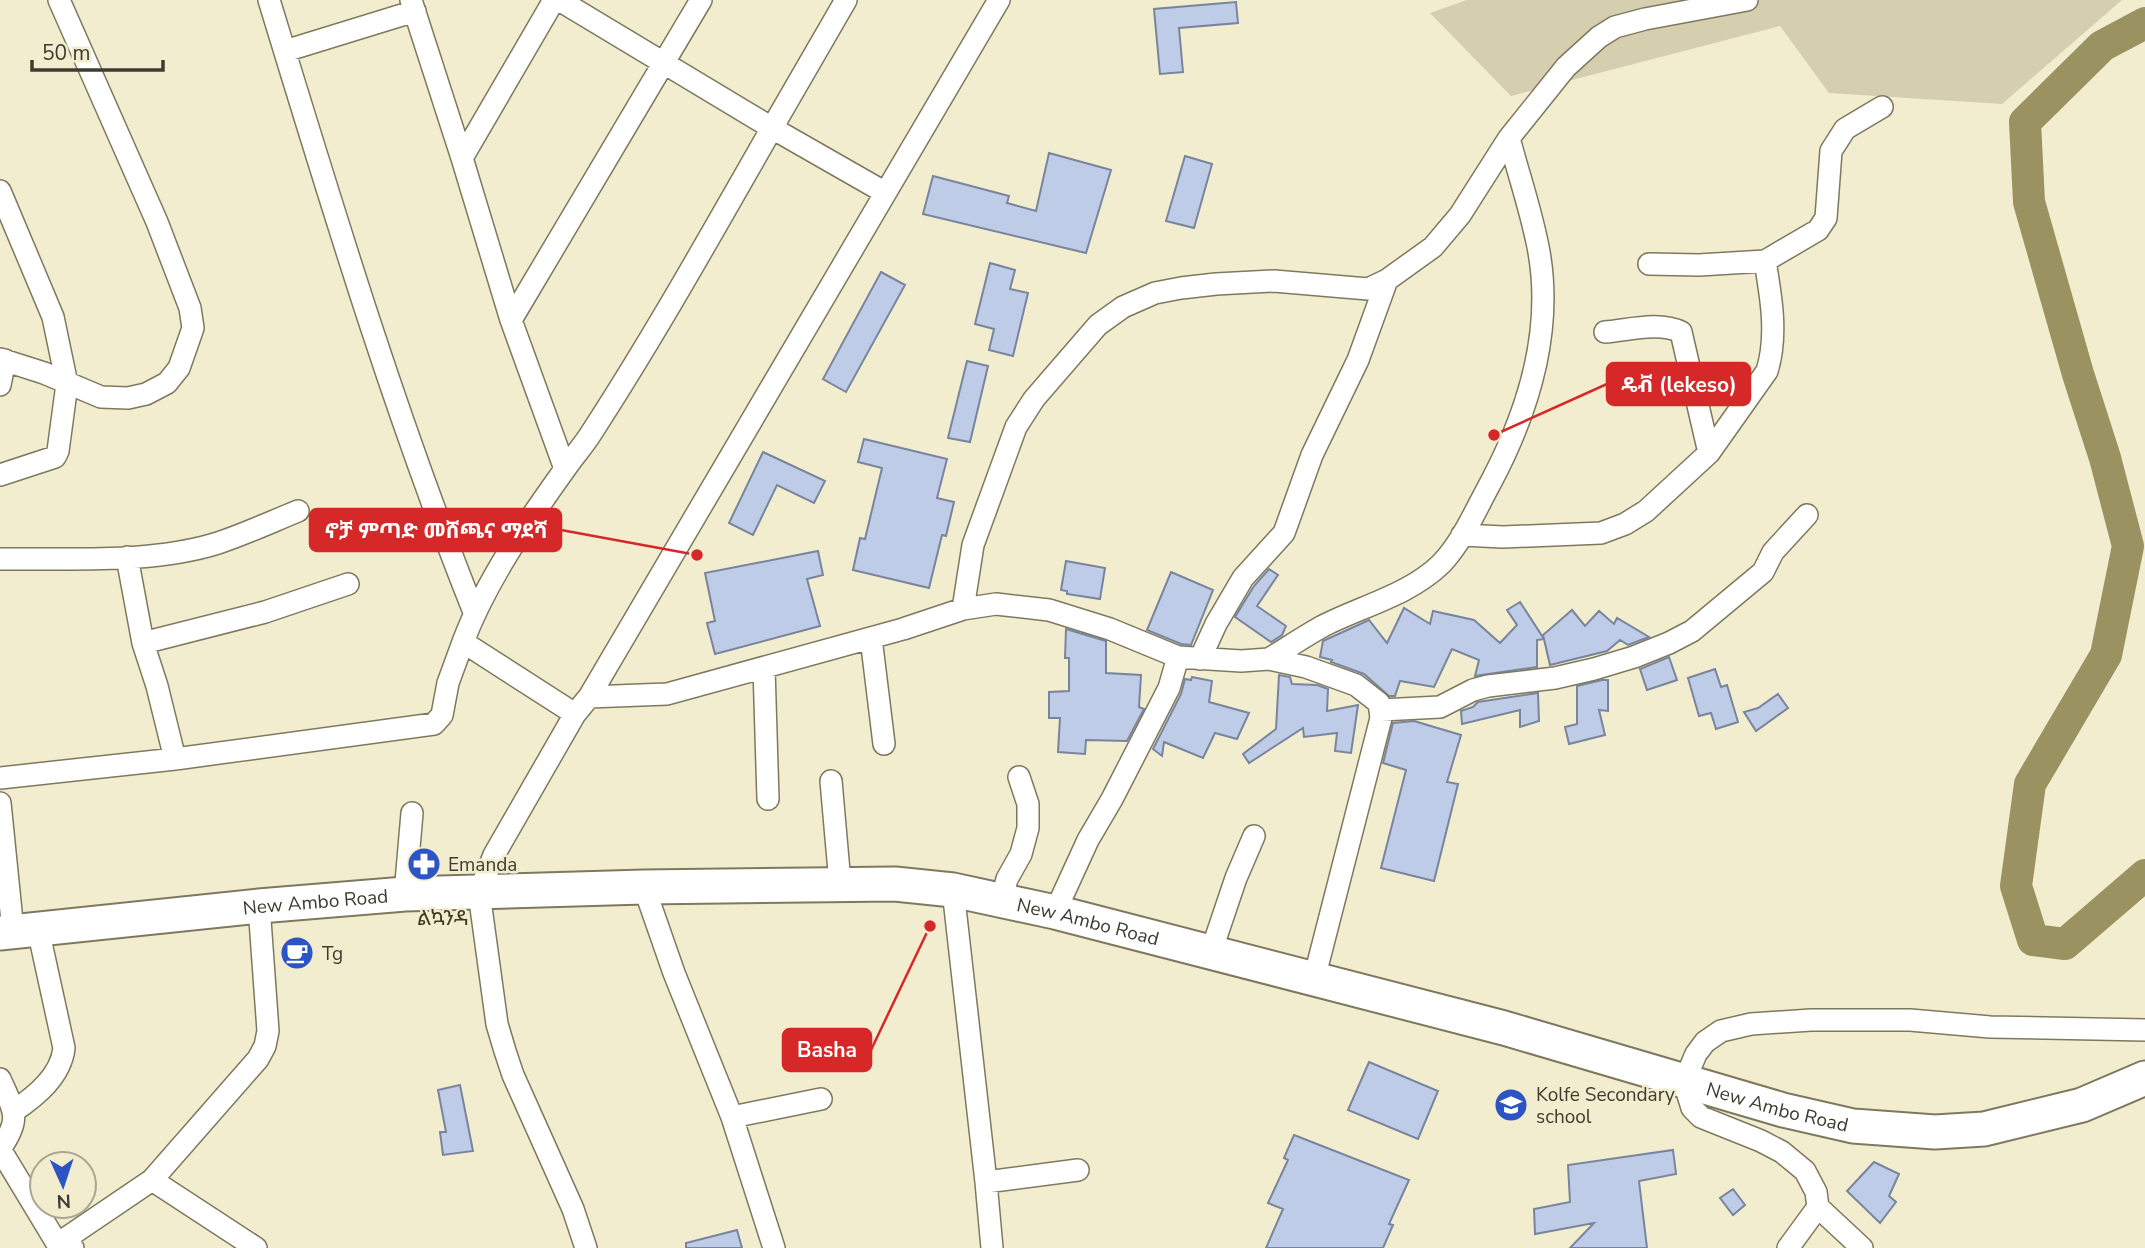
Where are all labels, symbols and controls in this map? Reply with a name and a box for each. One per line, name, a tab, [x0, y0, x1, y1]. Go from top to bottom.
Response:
scale bar	[32, 28, 163, 72]
text: 50 m	[42, 39, 91, 67]
callout: ዴቭ (lekeso)	[1607, 363, 1750, 405]
text: ዴቭ (lekeso)	[1621, 371, 1737, 399]
callout: ኖቻ ምጣድ መሸጫና ማደሻ	[310, 509, 561, 551]
text: ኖቻ ምጣድ መሸጫና ማደሻ	[325, 517, 547, 545]
pharmacy icon: Emanda	[405, 845, 443, 883]
place label: Emanda	[448, 852, 517, 878]
street label: New Ambo Road	[242, 883, 389, 922]
street label: New Ambo Road	[1014, 892, 1162, 952]
district label: ልኳንዳ	[417, 904, 469, 932]
cafe icon: Tg	[278, 934, 316, 972]
place label: Tg	[322, 941, 343, 967]
callout: Basha	[783, 1029, 871, 1071]
text: Basha	[797, 1036, 857, 1064]
street label: New Ambo Road	[1703, 1076, 1851, 1139]
place label: Kolfe Secondary school	[1536, 1082, 1675, 1130]
school or university icon: Kolfe Secondary school	[1492, 1086, 1530, 1124]
north arrow	[28, 1150, 98, 1220]
text: N	[56, 1188, 72, 1214]

